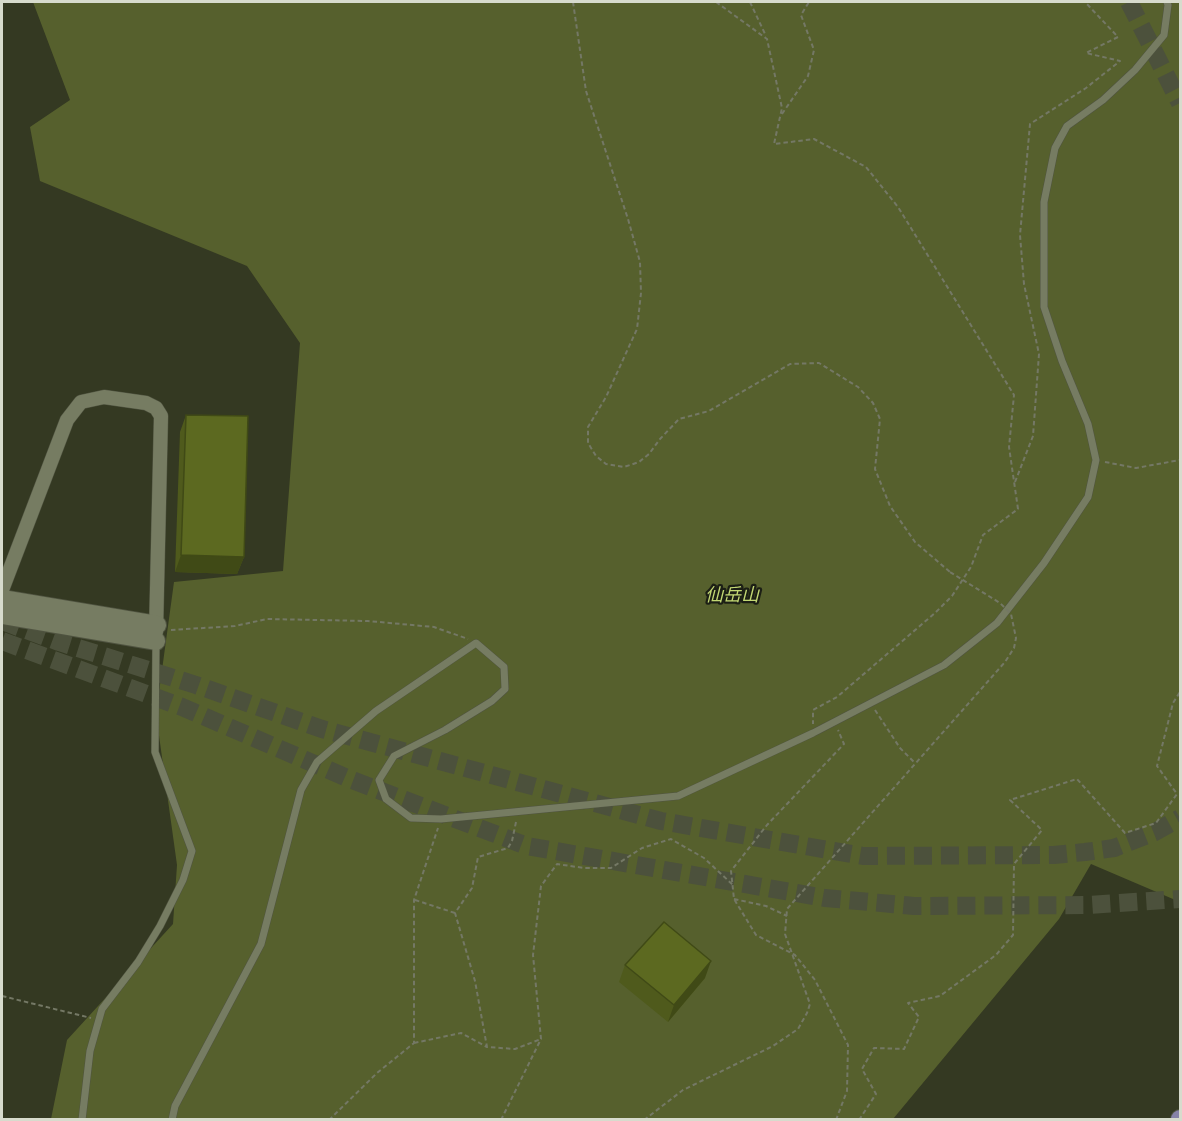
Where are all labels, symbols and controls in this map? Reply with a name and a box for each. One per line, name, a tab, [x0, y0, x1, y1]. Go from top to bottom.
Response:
park label: 仙岳山	[705, 584, 759, 606]

